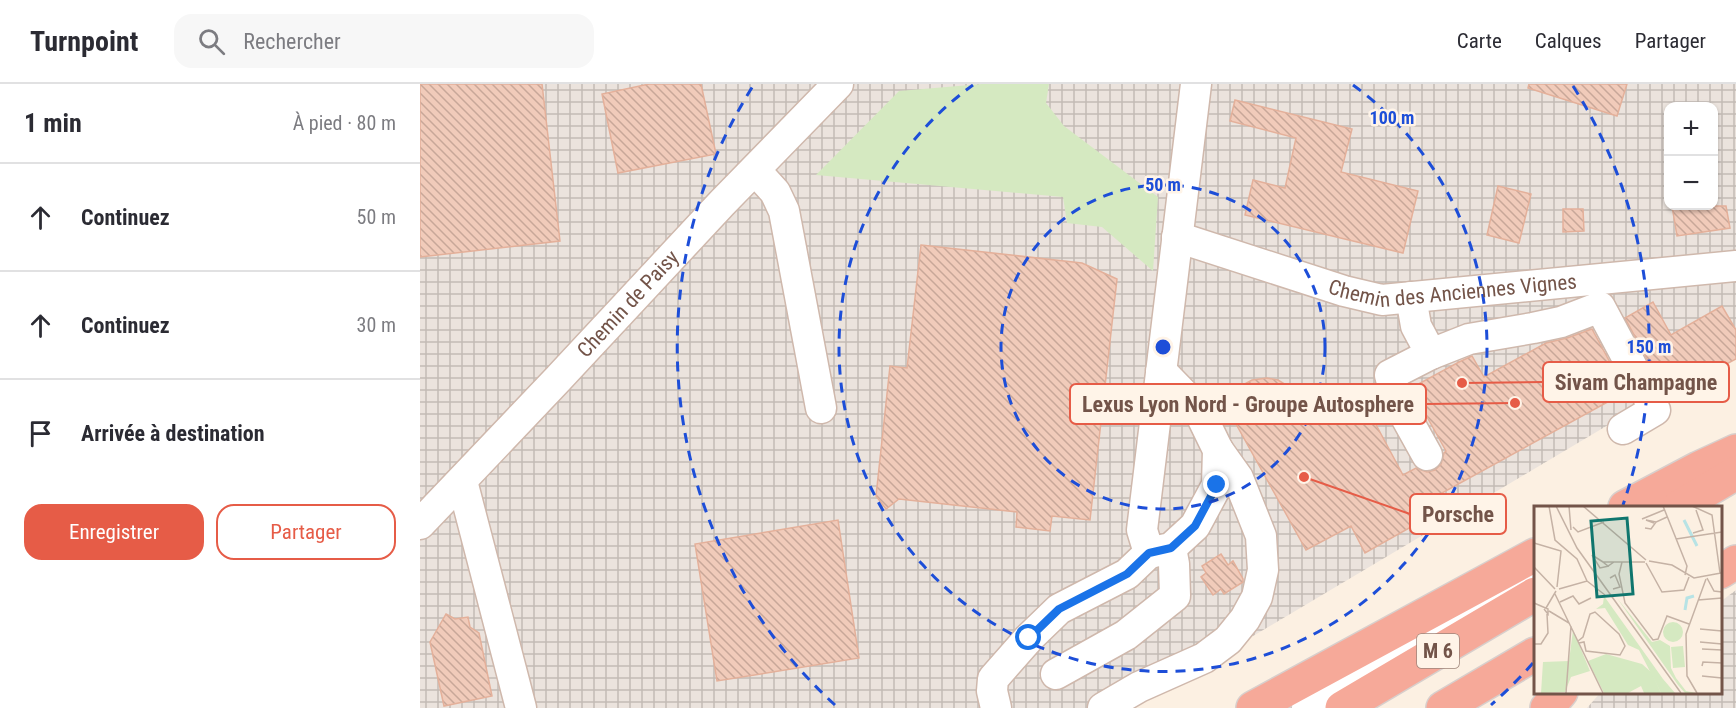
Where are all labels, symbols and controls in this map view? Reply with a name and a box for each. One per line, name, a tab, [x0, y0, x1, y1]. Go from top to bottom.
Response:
search box	[174, 14, 594, 68]
text: Turnpoint	[30, 25, 138, 58]
icon: search	[195, 25, 228, 58]
text: Rechercher	[243, 29, 341, 54]
text: Carte	[1457, 29, 1502, 53]
text: Calques	[1535, 29, 1602, 53]
text: Partager	[1635, 29, 1706, 53]
map controls	[1664, 102, 1718, 210]
button: +	[1664, 102, 1718, 156]
text: 100 m	[1370, 107, 1414, 128]
text: 1 min	[24, 108, 82, 138]
text: À pied · 80 m	[293, 111, 396, 135]
button: −	[1664, 156, 1718, 210]
text: 50 m	[1145, 174, 1181, 195]
icon: ahead	[24, 201, 57, 234]
text: Continuez	[81, 205, 170, 230]
text: 50 m	[357, 205, 396, 229]
street label: Chemin de Paisy	[572, 245, 684, 362]
street label: Chemin des Anciennes Vignes	[1326, 269, 1578, 312]
icon: ahead	[24, 309, 57, 342]
text: Continuez	[81, 313, 170, 338]
text: 30 m	[357, 313, 396, 337]
text: 150 m	[1627, 336, 1671, 357]
centre of rings	[1153, 337, 1173, 357]
callout: Sivam Champagne	[1543, 362, 1729, 402]
text: Sivam Champagne	[1555, 370, 1717, 395]
callout: Lexus Lyon Nord - Groupe Autosphere	[1070, 384, 1426, 424]
text: Lexus Lyon Nord - Groupe Autosphere	[1082, 392, 1414, 417]
icon: arrive	[24, 417, 57, 450]
text: Arrivée à destination	[81, 421, 265, 446]
route end	[1203, 471, 1229, 497]
callout: Porsche	[1410, 494, 1506, 534]
text: Porsche	[1422, 502, 1494, 527]
button: Enregistrer	[24, 504, 204, 560]
button: Partager	[216, 504, 396, 560]
inset map	[1534, 506, 1721, 693]
route start	[1015, 624, 1041, 650]
road number: M 6	[1417, 634, 1459, 668]

